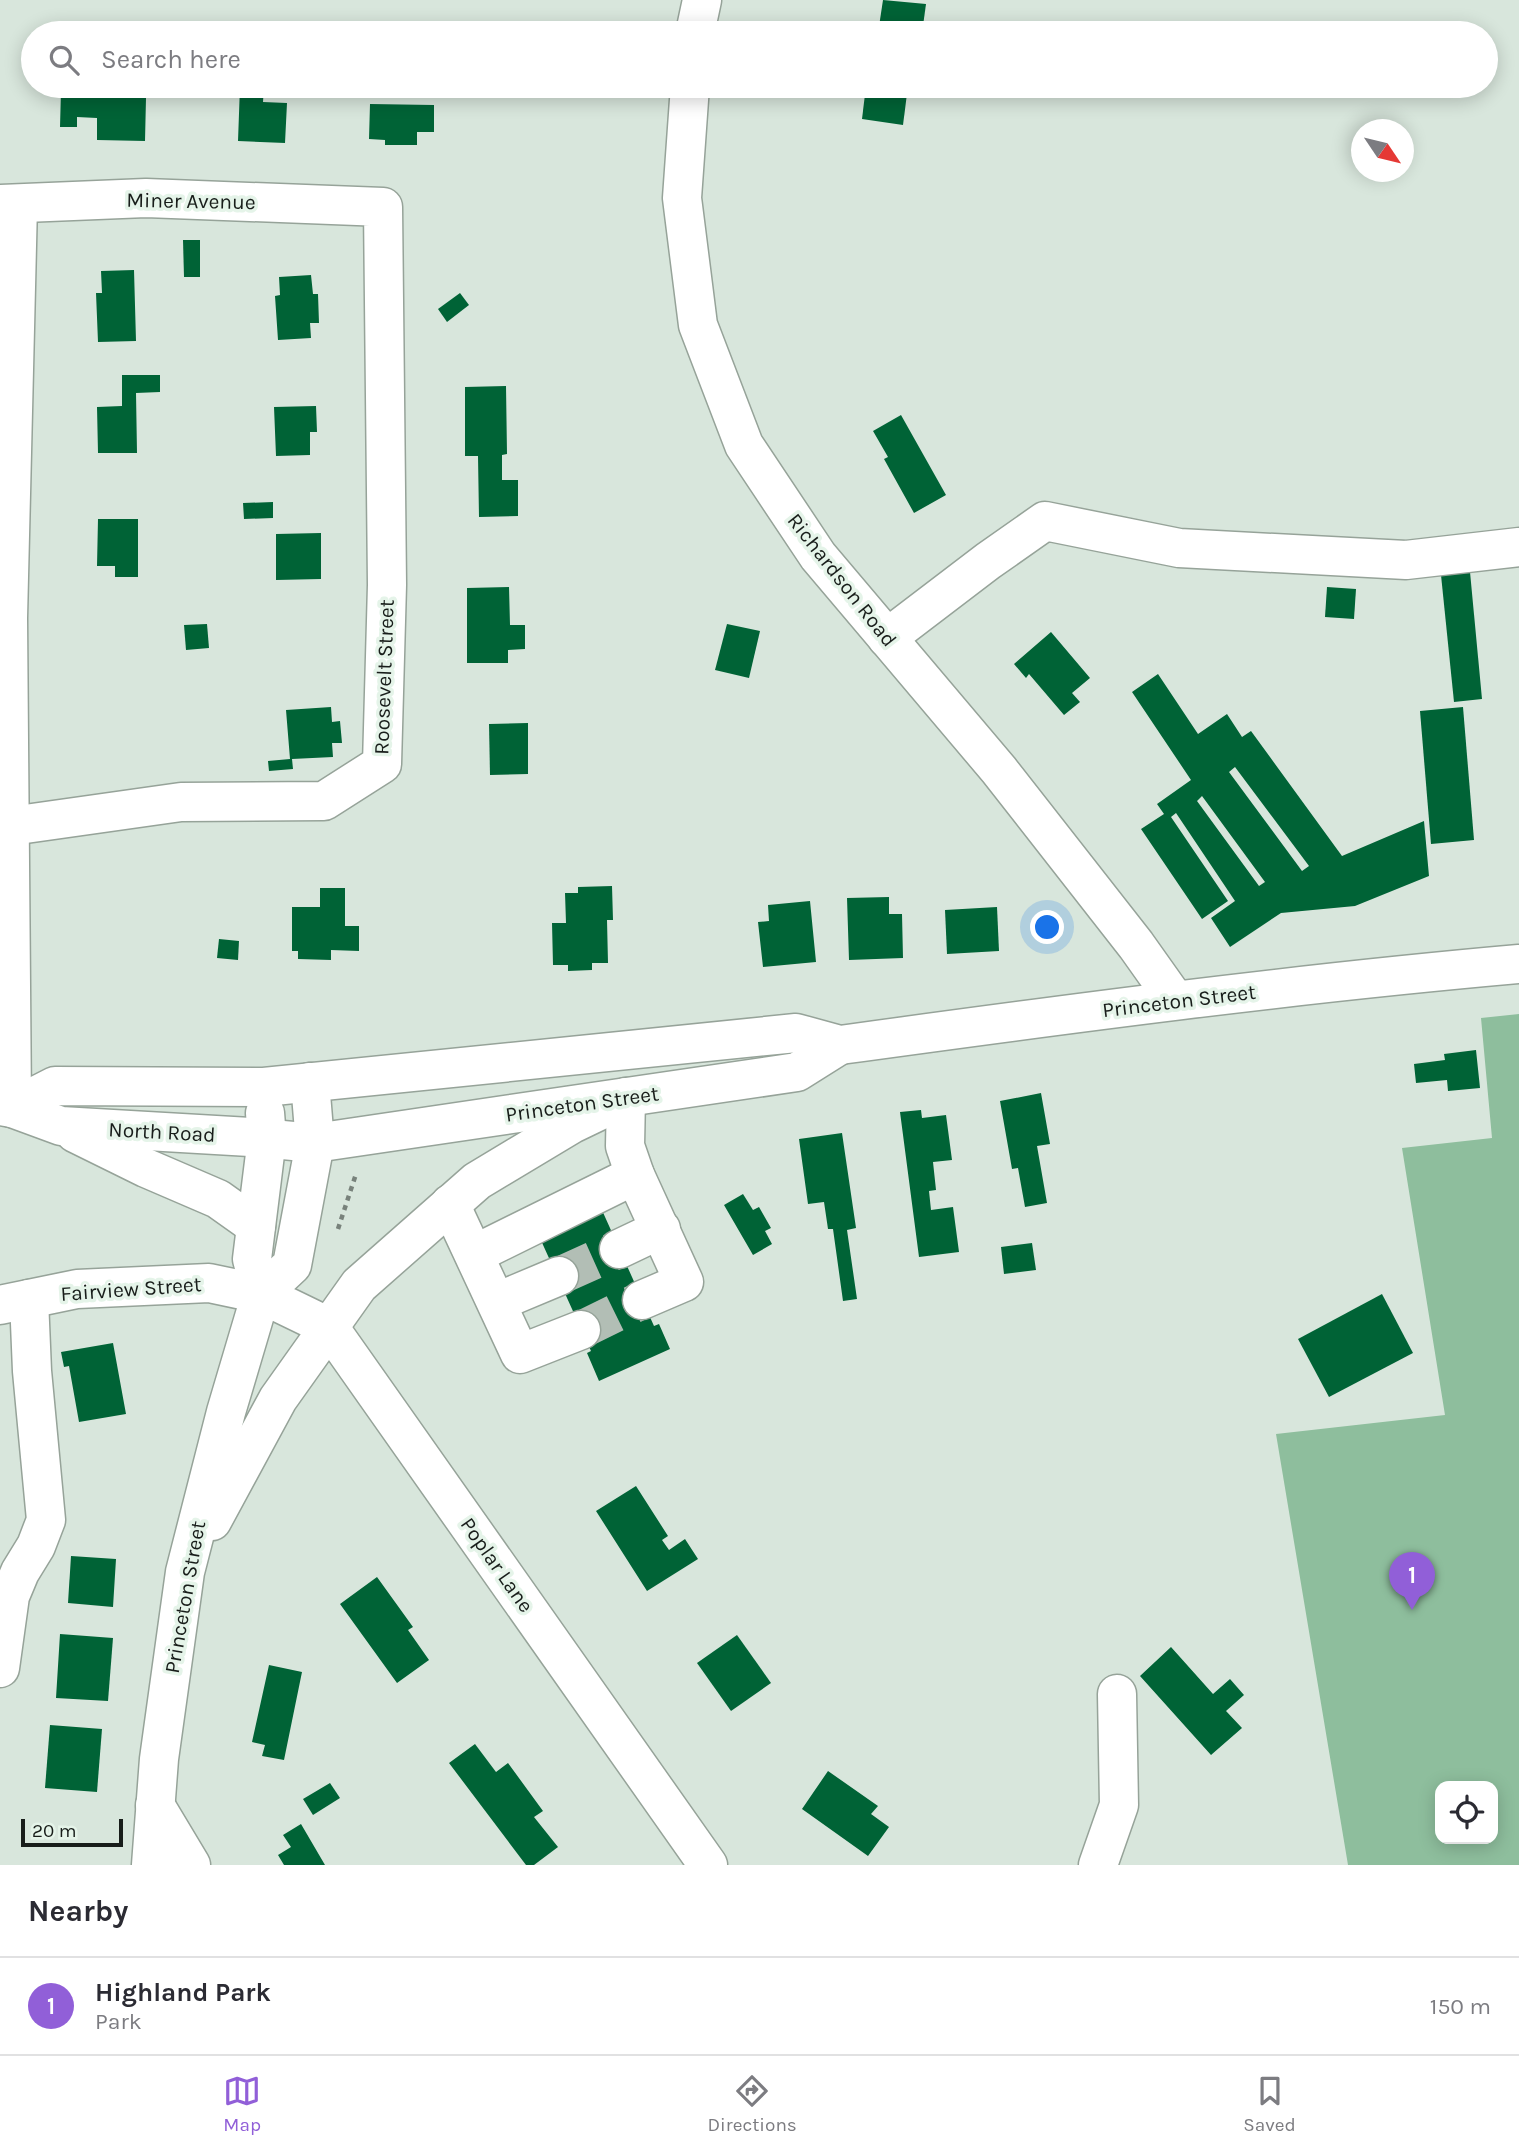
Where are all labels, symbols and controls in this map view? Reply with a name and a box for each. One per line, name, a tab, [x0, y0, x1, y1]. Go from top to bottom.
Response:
search box	[21, 21, 1498, 98]
icon: search	[45, 41, 83, 79]
text: Search here	[101, 44, 241, 75]
north arrow	[1351, 119, 1414, 182]
street label: Miner Avenue	[126, 188, 256, 214]
street label: Richardson Road	[782, 508, 902, 652]
street label: Roosevelt Street	[369, 599, 399, 755]
your location	[1030, 910, 1064, 944]
street label: Princeton Street	[1101, 980, 1257, 1022]
street label: Princeton Street	[504, 1081, 660, 1127]
street label: North Road	[108, 1117, 216, 1147]
street label: Fairview Street	[60, 1272, 202, 1306]
street label: Poplar Lane	[456, 1513, 538, 1617]
street label: Princeton Street	[160, 1519, 210, 1675]
pin: 1	[1389, 1552, 1435, 1610]
map controls	[1435, 1781, 1498, 1844]
button: locate	[1435, 1781, 1498, 1844]
scale bar	[21, 1816, 122, 1848]
text: 20 m	[32, 1820, 77, 1842]
text: Nearby	[28, 1893, 128, 1929]
text: Highland Park	[95, 1977, 271, 2008]
text: 1	[47, 1993, 55, 2020]
text: 150 m	[1430, 1993, 1491, 2020]
text: Park	[95, 2008, 142, 2035]
tab: Map	[223, 2072, 261, 2136]
tab: Directions	[708, 2072, 797, 2136]
tab: Saved	[1243, 2072, 1296, 2136]

